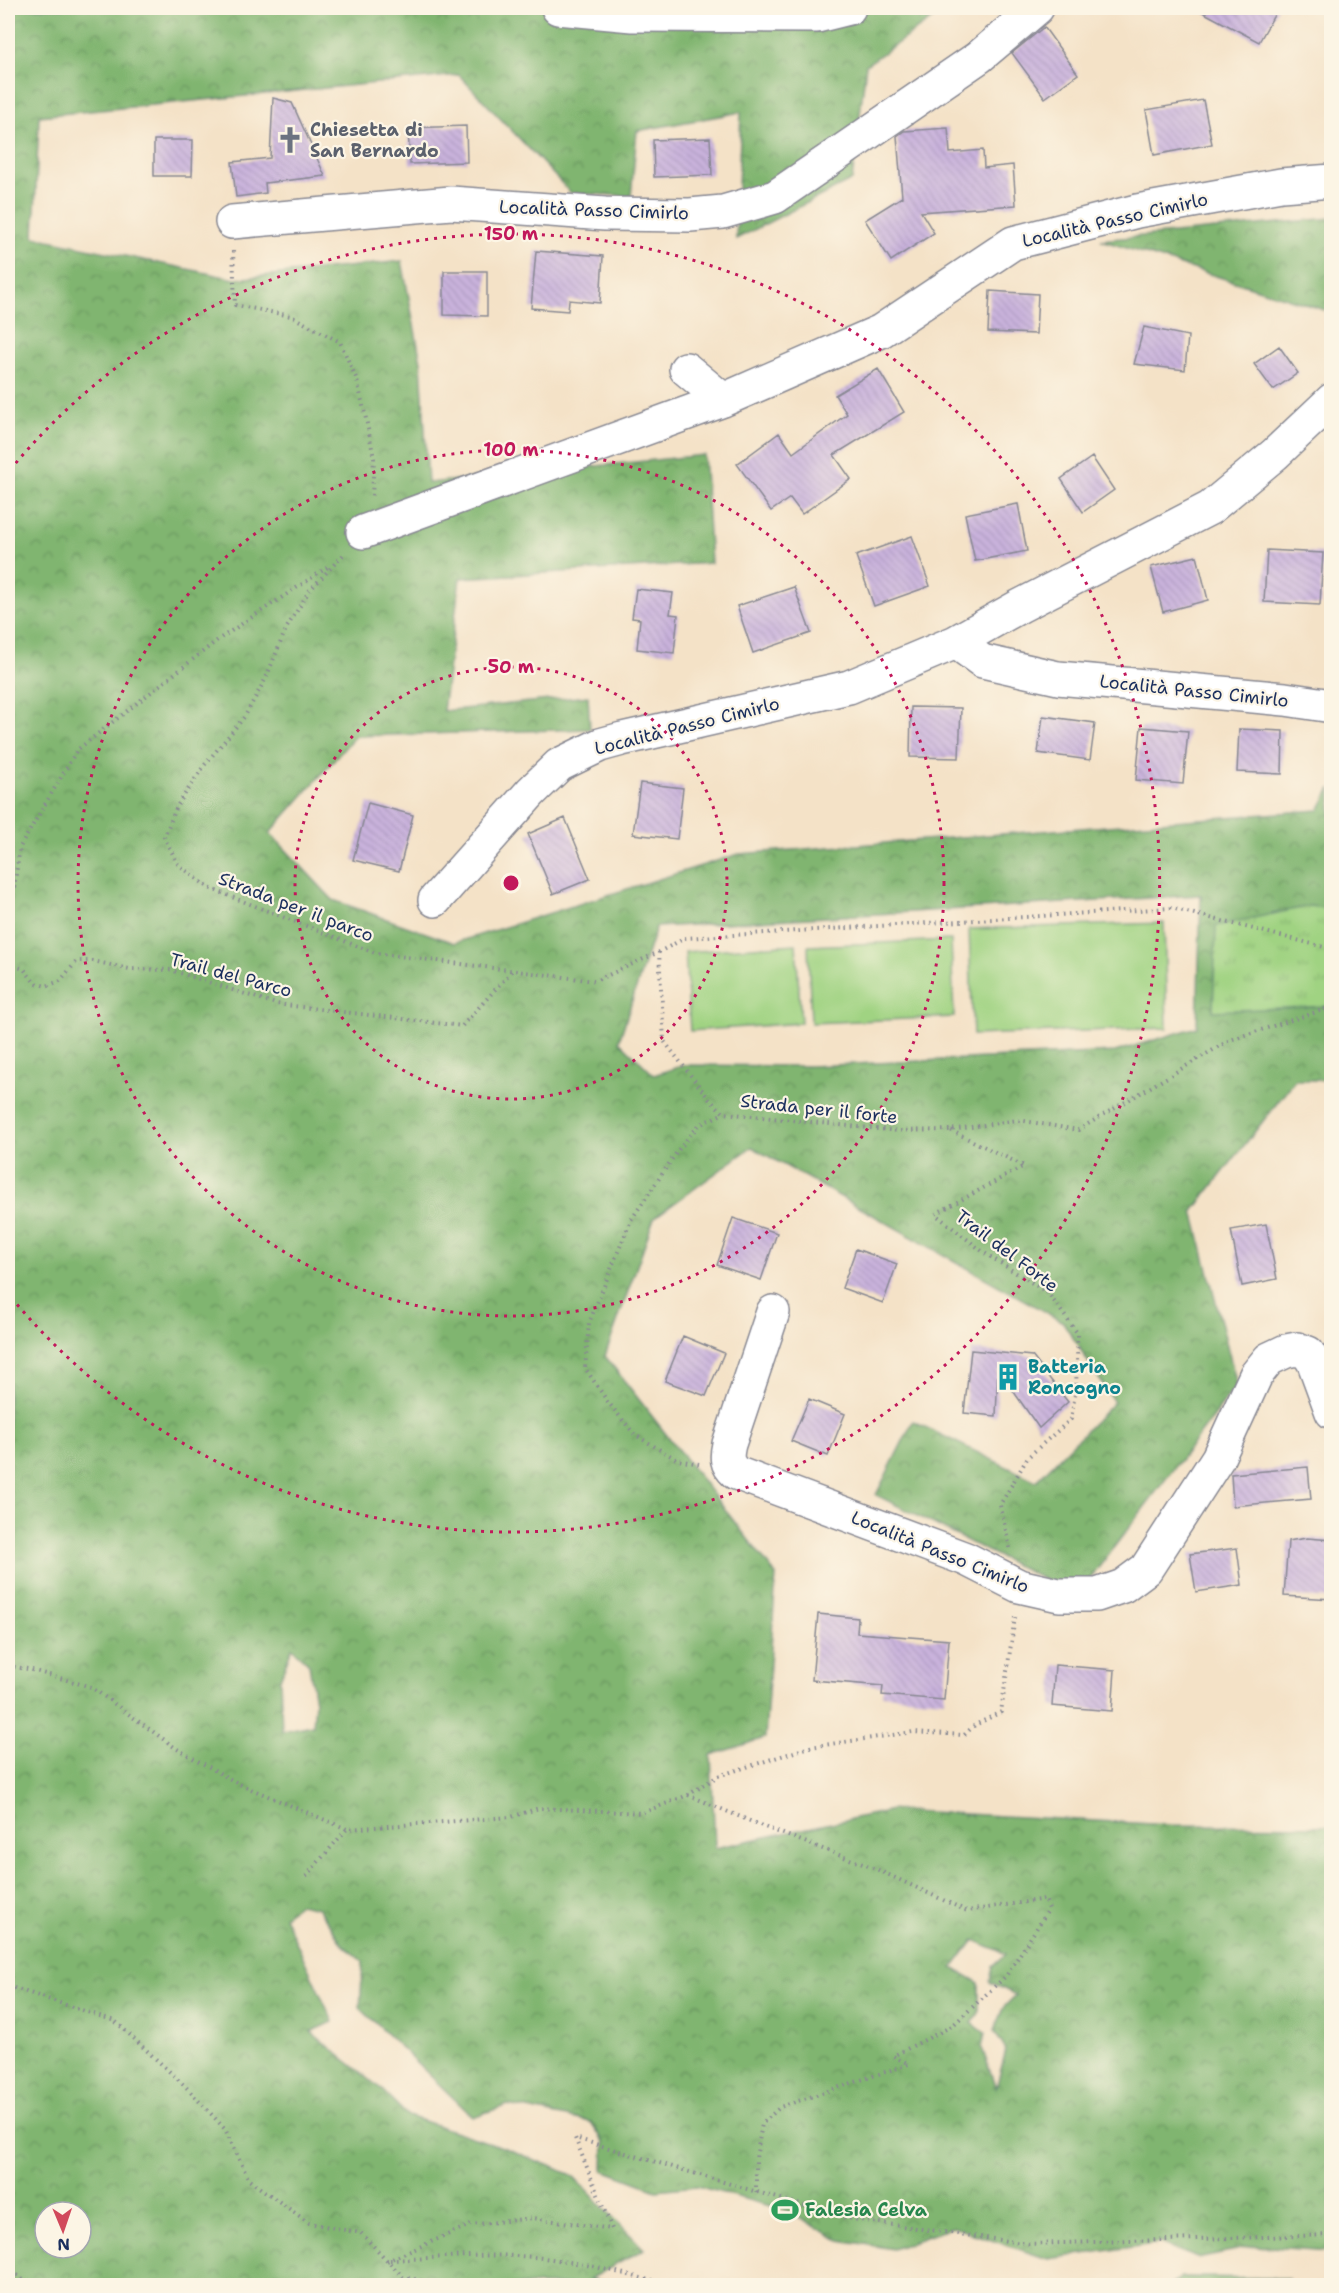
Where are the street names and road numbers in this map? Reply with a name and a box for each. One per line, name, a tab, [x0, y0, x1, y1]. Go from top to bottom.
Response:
street label: Località Passo Cimirlo	[1020, 187, 1210, 253]
street label: Località Passo Cimirlo	[499, 195, 689, 225]
street label: Località Passo Cimirlo	[1098, 669, 1290, 713]
street label: Località Passo Cimirlo	[592, 691, 782, 761]
street label: Strada per il parco	[215, 866, 377, 948]
street label: Trail del Parco	[168, 947, 294, 1003]
street label: Strada per il forte	[739, 1089, 899, 1129]
street label: Trail del Forte	[951, 1204, 1063, 1298]
street label: Località Passo Cimirlo	[847, 1505, 1033, 1599]

